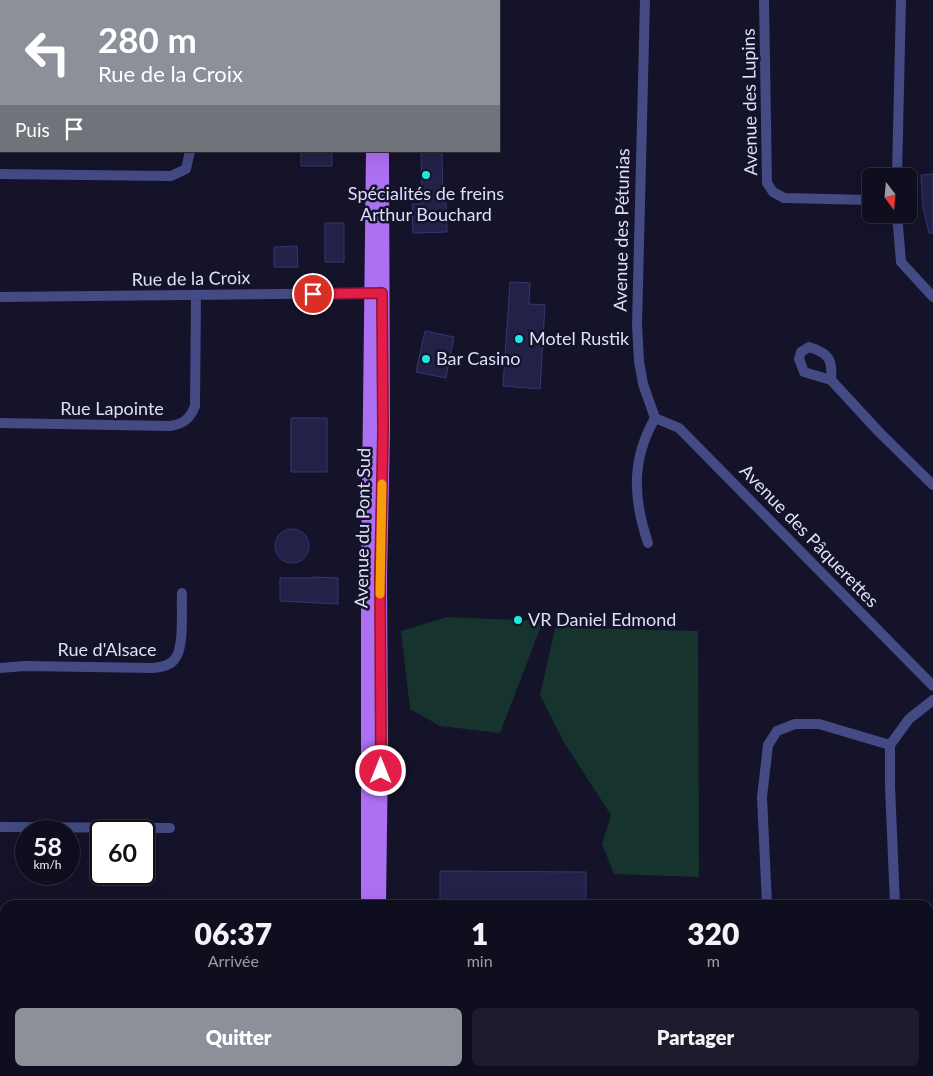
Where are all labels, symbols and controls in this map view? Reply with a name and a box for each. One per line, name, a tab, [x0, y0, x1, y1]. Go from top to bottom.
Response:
text: 280 m	[98, 18, 197, 60]
icon: left	[15, 20, 80, 85]
street label: Avenue des Lupins	[737, 28, 761, 176]
text: Rue de la Croix	[98, 60, 243, 87]
icon: arrive	[60, 115, 88, 143]
text: Puis	[15, 118, 50, 141]
street label: Avenue des Pétunias	[609, 148, 633, 312]
north arrow	[862, 168, 918, 222]
map controls	[862, 168, 917, 223]
marker: Spécialités de freins Arthur Bouchard	[420, 169, 432, 181]
place label: Spécialités de freins Arthur Bouchard	[348, 182, 504, 225]
street label: Rue de la Croix	[131, 266, 251, 290]
pin	[292, 273, 334, 315]
icon: arrive	[299, 280, 327, 308]
place label: Motel Rustik	[529, 327, 630, 349]
marker: Motel Rustik	[513, 333, 525, 345]
place label: Bar Casino	[436, 347, 521, 369]
marker: Bar Casino	[420, 353, 432, 365]
street label: Rue Lapointe	[60, 397, 164, 419]
street label: Avenue du Pont Sud	[350, 448, 374, 608]
street label: Avenue des Pâquerettes	[736, 459, 884, 612]
place label: VR Daniel Edmond	[528, 608, 676, 630]
marker: VR Daniel Edmond	[512, 614, 524, 626]
street label: Rue d'Alsace	[58, 638, 156, 660]
position arrow	[354, 744, 406, 796]
speed limit sign: 60	[90, 820, 155, 885]
text: 58	[33, 831, 62, 861]
text: km/h	[33, 857, 62, 872]
text: 06:37	[195, 915, 272, 951]
text: 1	[471, 915, 488, 951]
text: 320	[687, 915, 739, 951]
text: Arrivée	[208, 951, 259, 970]
text: min	[467, 951, 493, 970]
text: m	[707, 951, 720, 970]
button: Quitter	[15, 1008, 462, 1066]
button: Partager	[472, 1008, 919, 1066]

